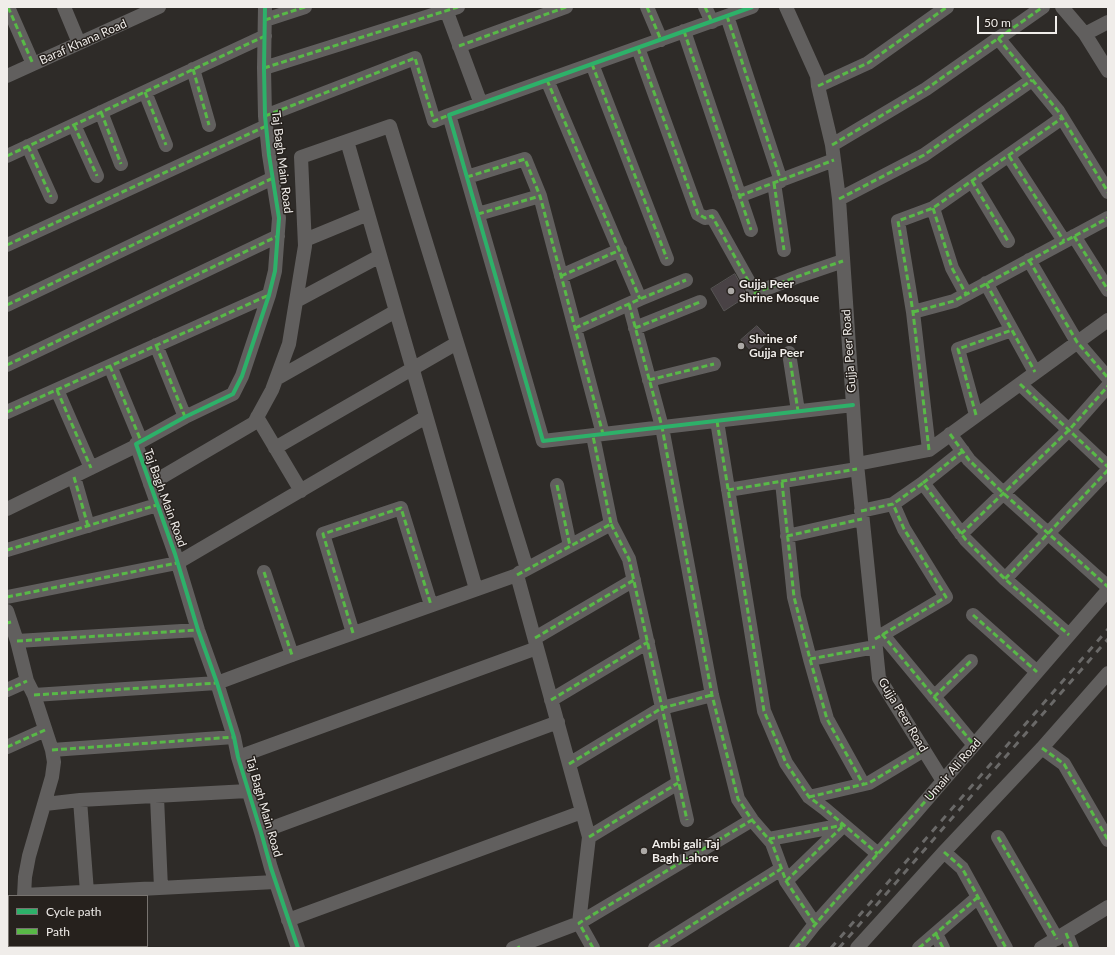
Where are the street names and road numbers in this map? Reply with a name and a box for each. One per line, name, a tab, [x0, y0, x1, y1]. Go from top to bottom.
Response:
street label: Baraf Khana Road	[37, 16, 129, 68]
street label: Taj Bagh Main Road	[269, 110, 295, 214]
street label: Gujja Peer Road	[839, 309, 859, 393]
street label: Taj Bagh Main Road	[141, 447, 189, 549]
street label: Gujja Peer Road	[875, 675, 931, 755]
street label: Umair Ali Road	[922, 736, 984, 804]
street label: Taj Bagh Main Road	[243, 755, 285, 859]

